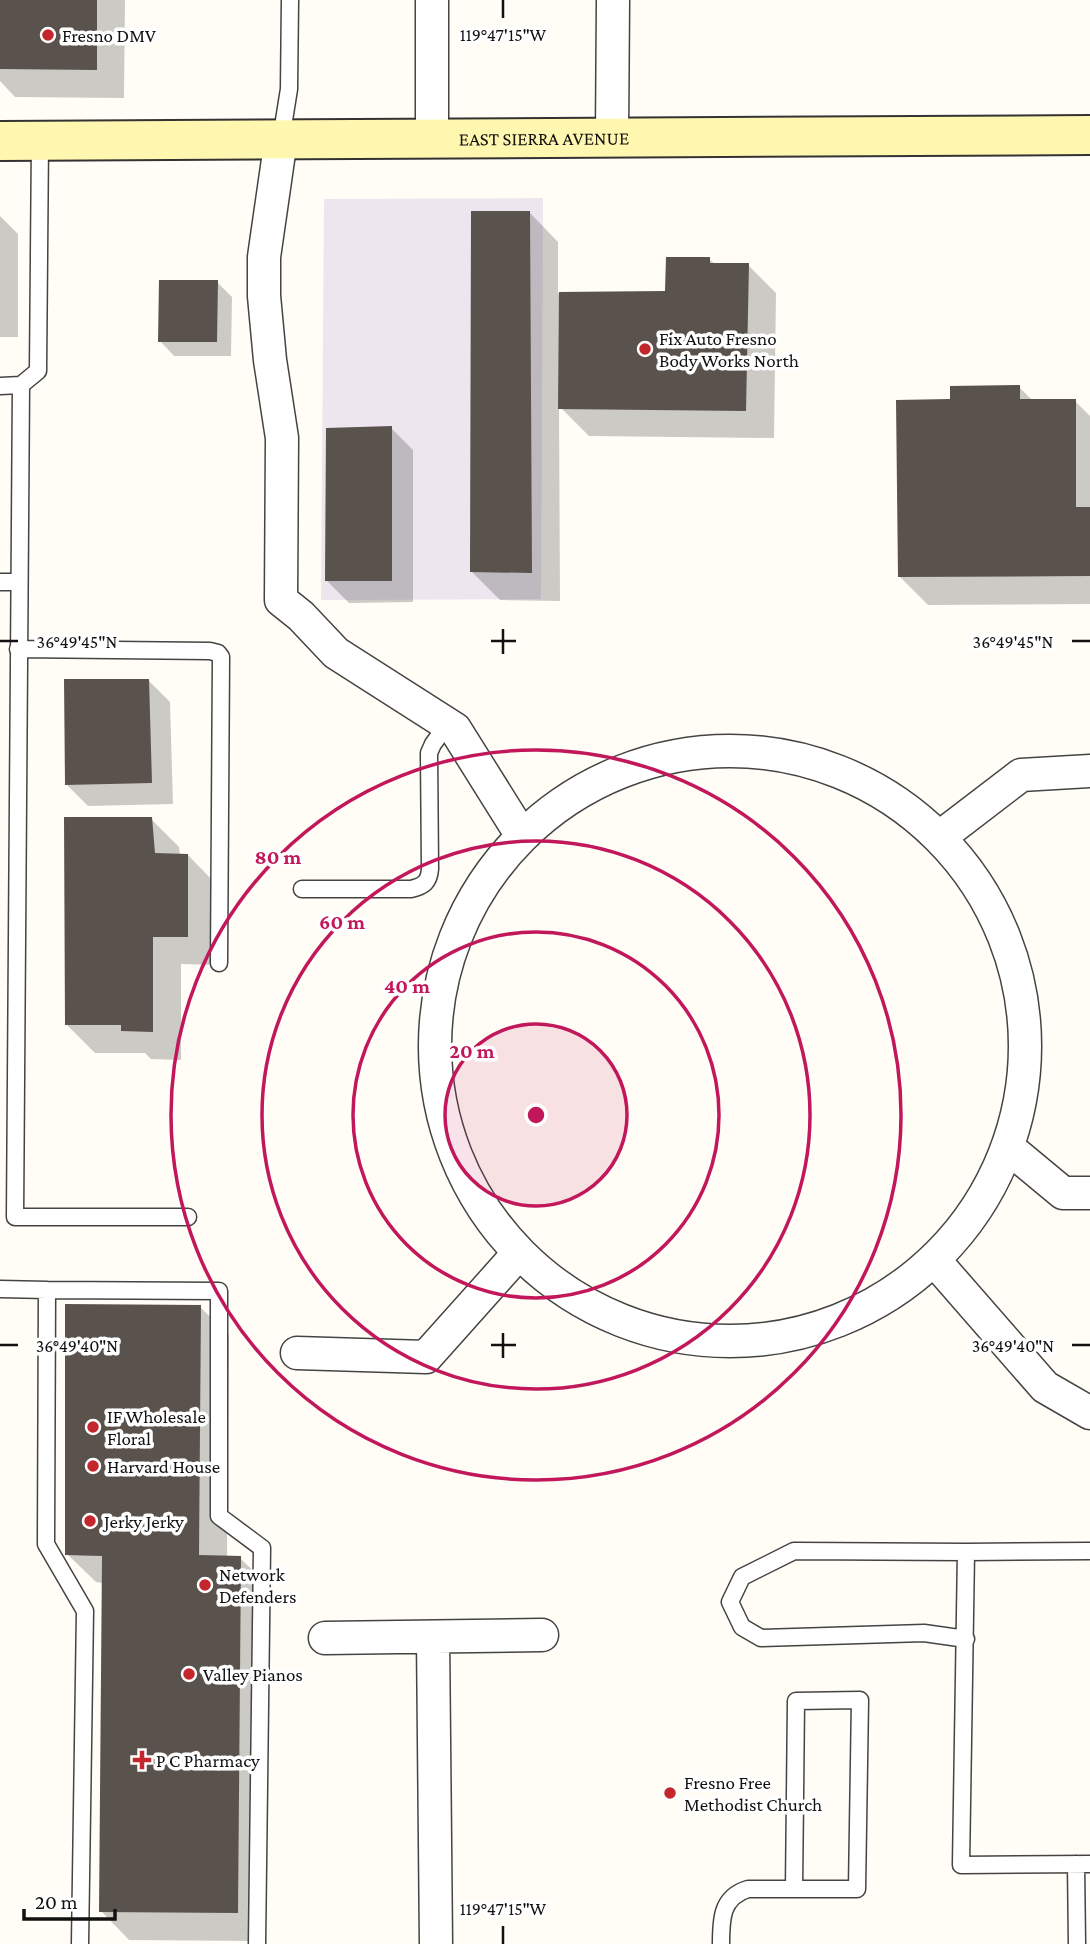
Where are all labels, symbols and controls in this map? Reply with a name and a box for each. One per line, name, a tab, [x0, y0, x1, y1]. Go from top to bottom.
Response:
place label: Fresno DMV	[62, 25, 156, 46]
text: 119°47'15"W	[460, 25, 547, 45]
marker: Fresno DMV	[40, 27, 56, 43]
street label: EAST SIERRA AVENUE	[459, 128, 629, 149]
place label: Fix Auto Fresno Body Works North	[659, 328, 799, 371]
marker: Fix Auto Fresno Body Works North	[637, 341, 653, 357]
text: 36°49'45"N	[37, 632, 118, 652]
text: 36°49'45"N	[973, 632, 1054, 652]
text: 80 m	[255, 845, 302, 869]
text: 60 m	[319, 910, 365, 934]
text: 40 m	[384, 974, 430, 998]
text: 20 m	[449, 1039, 495, 1063]
centre of rings	[524, 1103, 548, 1127]
text: 36°49'40"N	[36, 1336, 118, 1356]
text: 36°49'40"N	[972, 1336, 1054, 1356]
place label: IF Wholesale Floral	[107, 1406, 206, 1449]
marker: IF Wholesale Floral	[85, 1419, 101, 1435]
place label: Harvard House	[107, 1456, 220, 1477]
marker: Harvard House	[85, 1458, 101, 1474]
place label: Jerky Jerky	[102, 1511, 184, 1532]
marker: Jerky Jerky	[82, 1513, 98, 1529]
place label: Network Defenders	[219, 1564, 297, 1607]
marker: Network Defenders	[197, 1577, 213, 1593]
place label: Valley Pianos	[203, 1664, 303, 1685]
marker: Valley Pianos	[181, 1666, 197, 1682]
place label: P C Pharmacy	[156, 1750, 260, 1771]
marker: P C Pharmacy	[134, 1752, 150, 1768]
place label: Fresno Free Methodist Church	[684, 1772, 822, 1815]
marker: Fresno Free Methodist Church	[662, 1785, 678, 1801]
scale bar	[24, 1878, 116, 1922]
text: 20 m	[35, 1890, 78, 1914]
text: 119°47'15"W	[460, 1899, 547, 1919]

